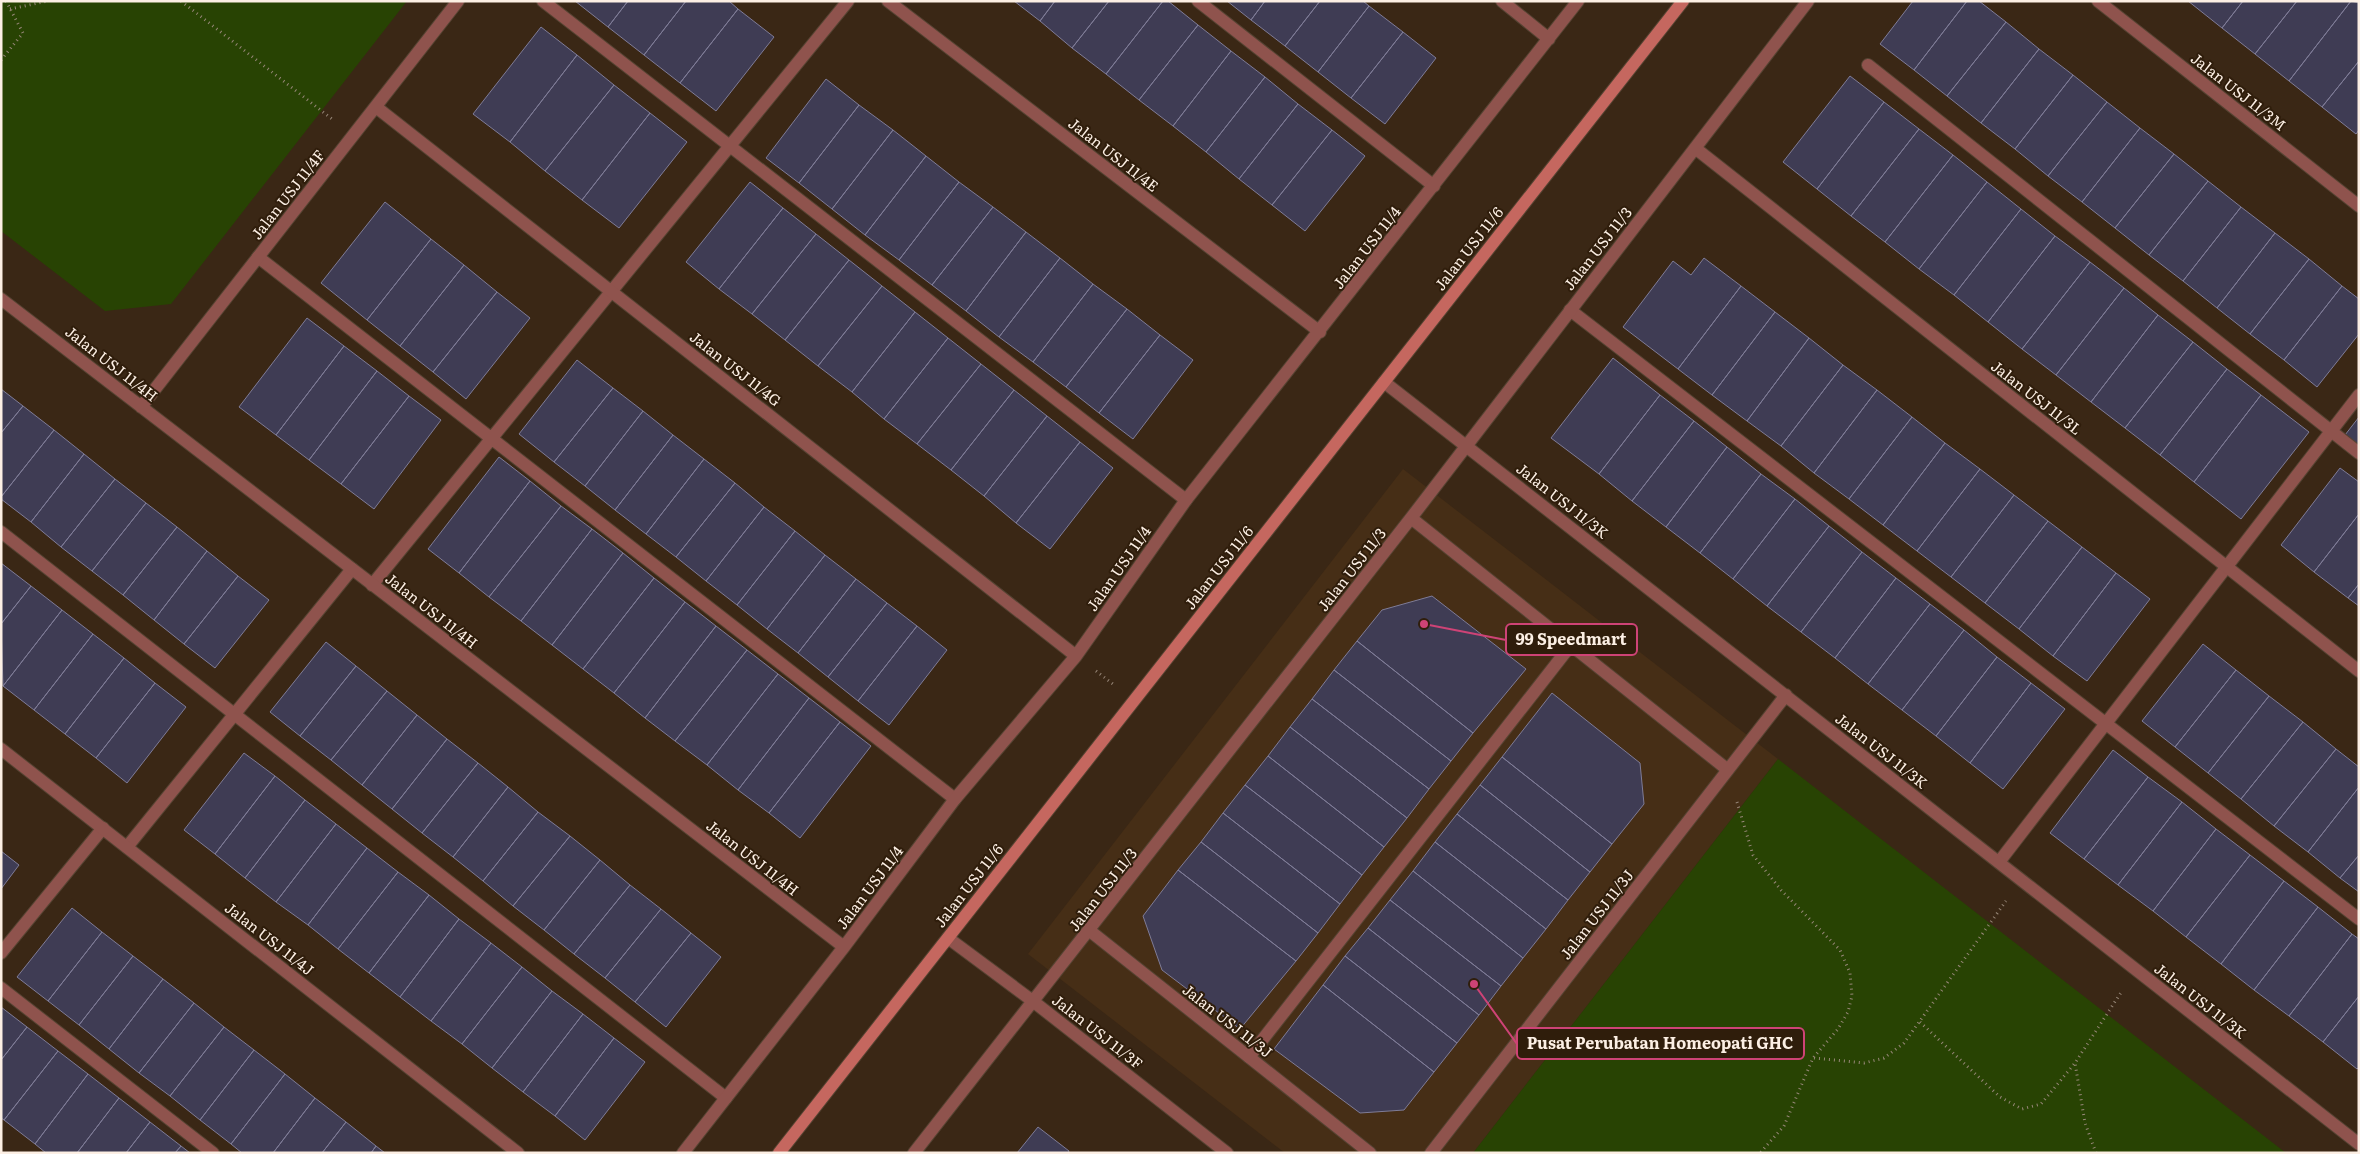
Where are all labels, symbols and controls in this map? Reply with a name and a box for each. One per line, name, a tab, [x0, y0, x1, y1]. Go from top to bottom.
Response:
street label: Jalan USJ 11/3M	[2186, 46, 2292, 136]
street label: Jalan USJ 11/4E	[1064, 111, 1164, 197]
street label: Jalan USJ 11/4F	[245, 144, 329, 244]
street label: Jalan USJ 11/4	[1326, 201, 1406, 293]
street label: Jalan USJ 11/6	[1428, 201, 1508, 295]
street label: Jalan USJ 11/3	[1557, 201, 1637, 295]
street label: Jalan USJ 11/4H	[61, 319, 163, 407]
street label: Jalan USJ 11/4G	[685, 325, 787, 411]
street label: Jalan USJ 11/3L	[1987, 354, 2087, 440]
street label: Jalan USJ 11/3K	[1512, 457, 1615, 544]
street label: Jalan USJ 11/6	[1178, 520, 1258, 614]
street label: Jalan USJ 11/4	[1080, 521, 1156, 615]
street label: Jalan USJ 11/3	[1311, 522, 1391, 616]
street label: Jalan USJ 11/4H	[381, 566, 483, 654]
callout: 99 Speedmart	[1506, 624, 1637, 655]
text: 99 Speedmart	[1515, 626, 1627, 650]
street label: Jalan USJ 11/3K	[1831, 707, 1934, 794]
street label: Jalan USJ 11/4H	[702, 813, 804, 901]
street label: Jalan USJ 11/6	[928, 838, 1008, 932]
street label: Jalan USJ 11/4	[830, 840, 908, 934]
street label: Jalan USJ 11/3	[1062, 842, 1142, 936]
street label: Jalan USJ 11/3J	[1553, 864, 1639, 964]
street label: Jalan USJ 11/4J	[220, 896, 320, 980]
street label: Jalan USJ 11/3K	[2150, 957, 2253, 1044]
street label: Jalan USJ 11/3J	[1178, 977, 1278, 1063]
street label: Jalan USJ 11/3F	[1048, 988, 1148, 1074]
callout: Pusat Perubatan Homeopati GHC	[1517, 1028, 1804, 1059]
text: Pusat Perubatan Homeopati GHC	[1527, 1030, 1793, 1054]

